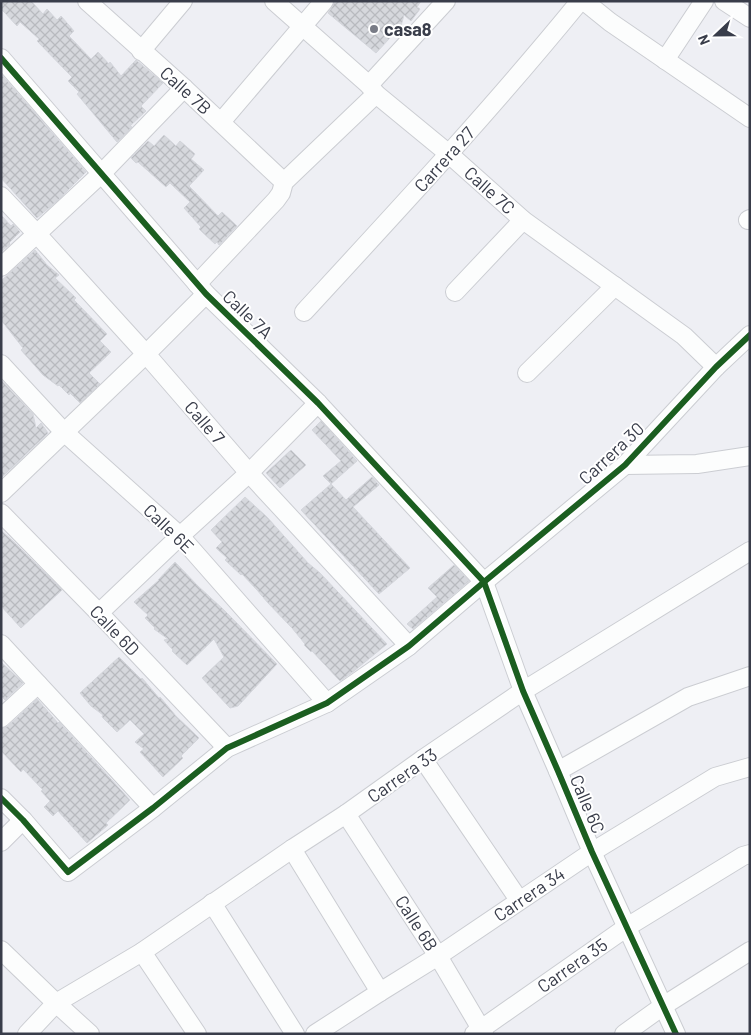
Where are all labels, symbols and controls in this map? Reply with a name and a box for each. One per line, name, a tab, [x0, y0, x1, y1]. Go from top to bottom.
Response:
north arrow	[691, 10, 741, 60]
place label: casa8	[384, 18, 432, 40]
marker: casa8	[368, 23, 380, 35]
text: N	[694, 33, 713, 48]
street label: Calle 7B	[156, 61, 216, 119]
street label: Carrera 27	[409, 122, 479, 196]
street label: Calle 7C	[460, 161, 520, 219]
street label: Calle 7A	[218, 285, 278, 343]
street label: Calle 7	[180, 396, 230, 448]
street label: Carrera 30	[574, 417, 648, 489]
street label: Calle 6E	[139, 499, 199, 557]
street label: Calle 6D	[86, 600, 144, 660]
street label: Carrera 33	[363, 743, 441, 807]
street label: Calle 6C	[566, 771, 610, 837]
street label: Carrera 34	[489, 862, 569, 926]
street label: Calle 6B	[391, 891, 443, 955]
street label: Carrera 35	[533, 933, 611, 997]

